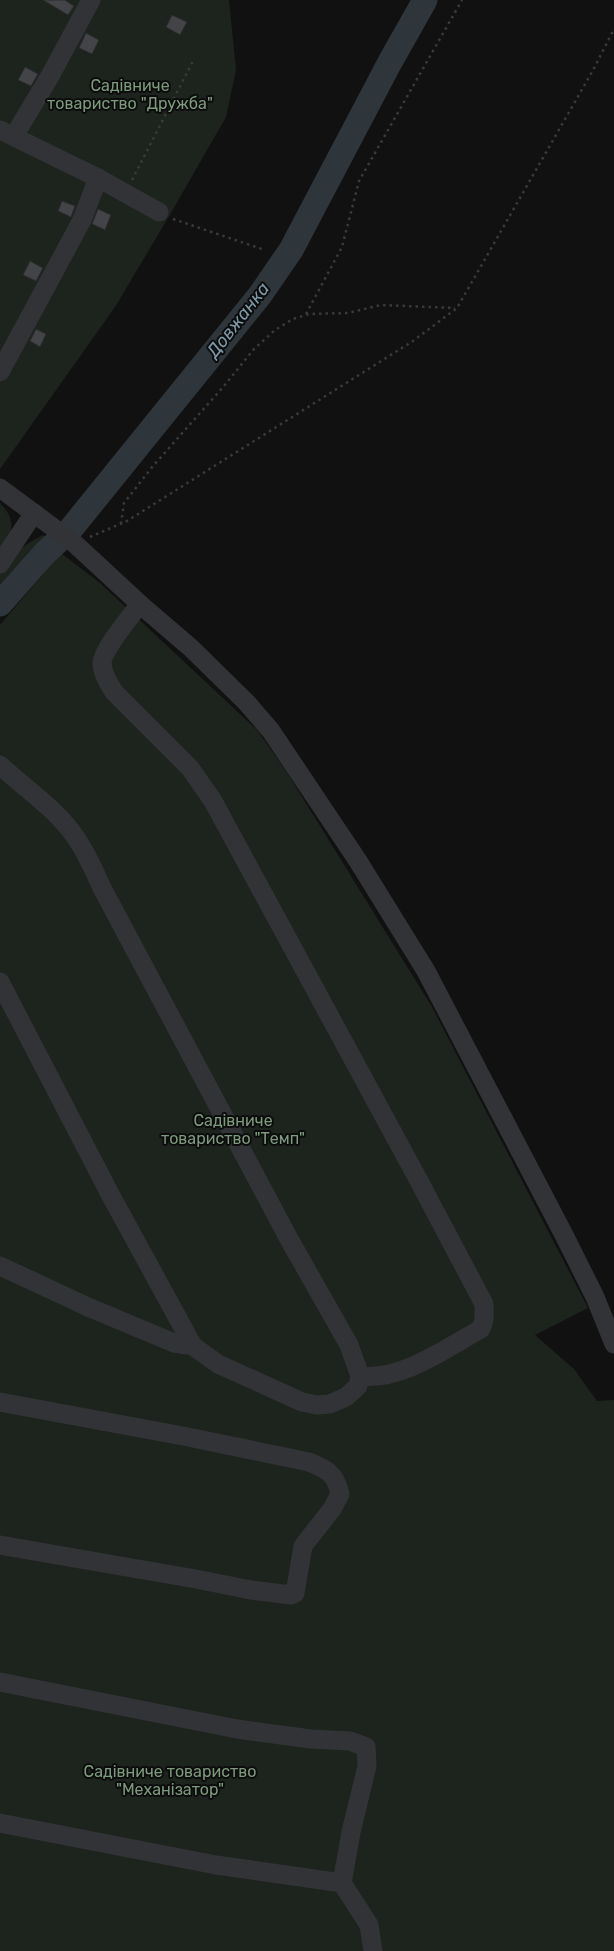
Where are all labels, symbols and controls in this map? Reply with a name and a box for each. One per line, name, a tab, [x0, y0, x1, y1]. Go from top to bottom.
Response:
park label: Садівниче товариство "Дружба"	[47, 76, 213, 113]
water label: Довжанка	[201, 278, 274, 364]
park label: Садівниче товариство "Темп"	[161, 1111, 305, 1148]
park label: Садівниче товариство "Механізатор"	[84, 1762, 256, 1799]

